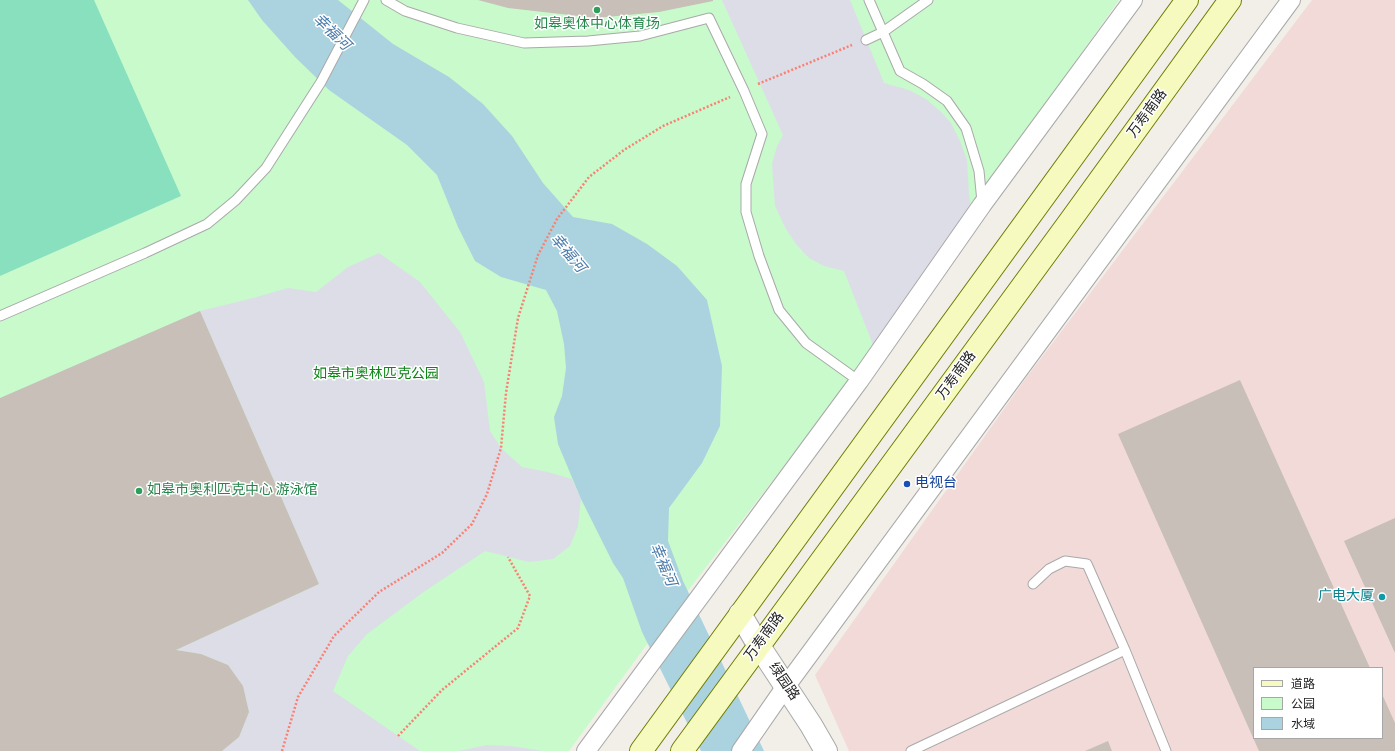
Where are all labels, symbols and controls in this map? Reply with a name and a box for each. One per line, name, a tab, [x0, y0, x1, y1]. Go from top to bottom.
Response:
marker: 如皋奥体中心体育场	[592, 5, 602, 15]
water label: 幸福河	[309, 11, 353, 55]
place label: 如皋奥体中心体育场	[534, 17, 660, 33]
street label: 万寿南路	[1125, 86, 1171, 142]
water label: 幸福河	[546, 231, 588, 277]
street label: 万寿南路	[934, 348, 980, 404]
park label: 如皋市奥林匹克公园	[313, 367, 439, 383]
place label: 电视台	[915, 476, 957, 492]
marker: 电视台	[902, 479, 912, 489]
place label: 如皋市奥利匹克中心 游泳馆	[147, 483, 318, 499]
marker: 如皋市奥利匹克中心 游泳馆	[134, 486, 144, 496]
water label: 幸福河	[645, 541, 679, 589]
place label: 广电大厦	[1318, 589, 1374, 605]
marker: 广电大厦	[1377, 592, 1387, 602]
street label: 万寿南路	[742, 609, 788, 665]
street label: 绿园路	[764, 660, 802, 704]
legend	[1253, 667, 1383, 739]
text: 道路	[1291, 676, 1315, 693]
text: 公园	[1291, 696, 1315, 713]
text: 水域	[1291, 716, 1315, 733]

